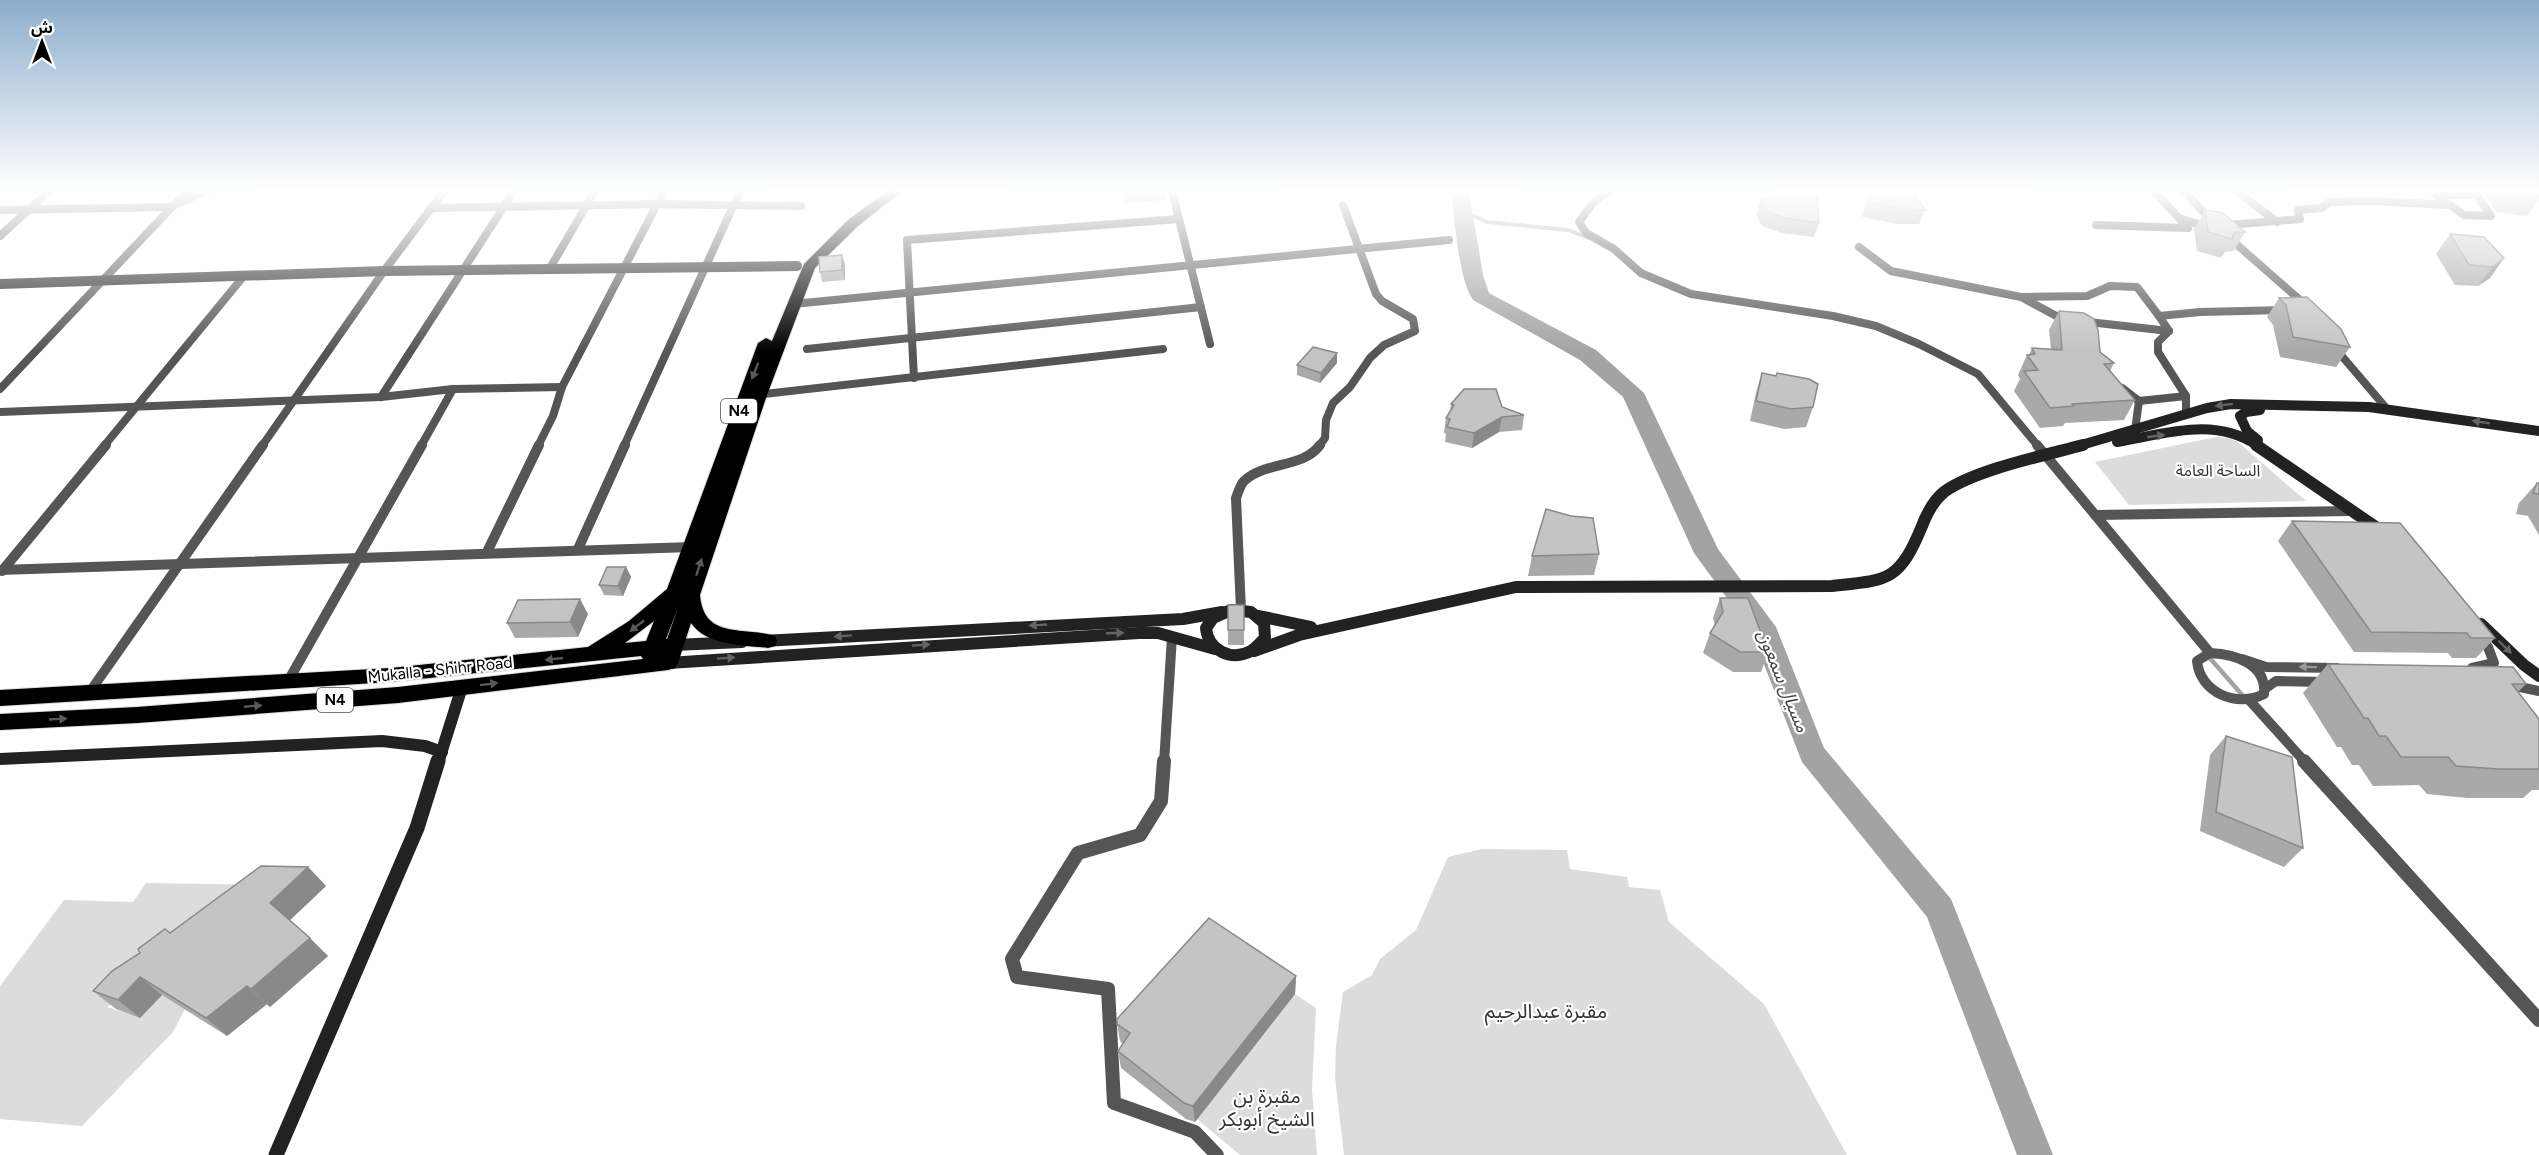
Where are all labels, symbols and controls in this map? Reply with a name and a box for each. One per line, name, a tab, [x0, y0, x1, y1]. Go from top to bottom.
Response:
north arrow	[12, 12, 72, 72]
text: ش	[31, 18, 53, 37]
one-way arrow	[750, 362, 760, 380]
road number: N4	[721, 399, 757, 423]
one-way arrow	[2215, 401, 2234, 410]
one-way arrow	[2472, 417, 2491, 426]
one-way arrow	[2146, 432, 2165, 441]
park label: الساحة العامة	[2176, 461, 2260, 480]
one-way arrow	[695, 558, 704, 576]
one-way arrow	[629, 619, 645, 632]
one-way arrow	[1029, 621, 1048, 630]
water label: مسيال سمعون	[1752, 627, 1814, 736]
one-way arrow	[1106, 629, 1125, 638]
one-way arrow	[834, 631, 853, 641]
one-way arrow	[2497, 639, 2511, 653]
one-way arrow	[911, 640, 930, 650]
street label: Mukalla - Shihr Road	[367, 652, 513, 687]
one-way arrow	[717, 653, 736, 663]
one-way arrow	[544, 654, 563, 664]
one-way arrow	[2299, 662, 2318, 672]
one-way arrow	[479, 679, 498, 688]
road number: N4	[317, 688, 353, 712]
one-way arrow	[244, 701, 263, 711]
one-way arrow	[49, 715, 68, 724]
park label: مقبرة عبدالرحيم	[1485, 999, 1607, 1026]
park label: مقبرة بن الشيخ أبوبكر	[1218, 1084, 1315, 1134]

